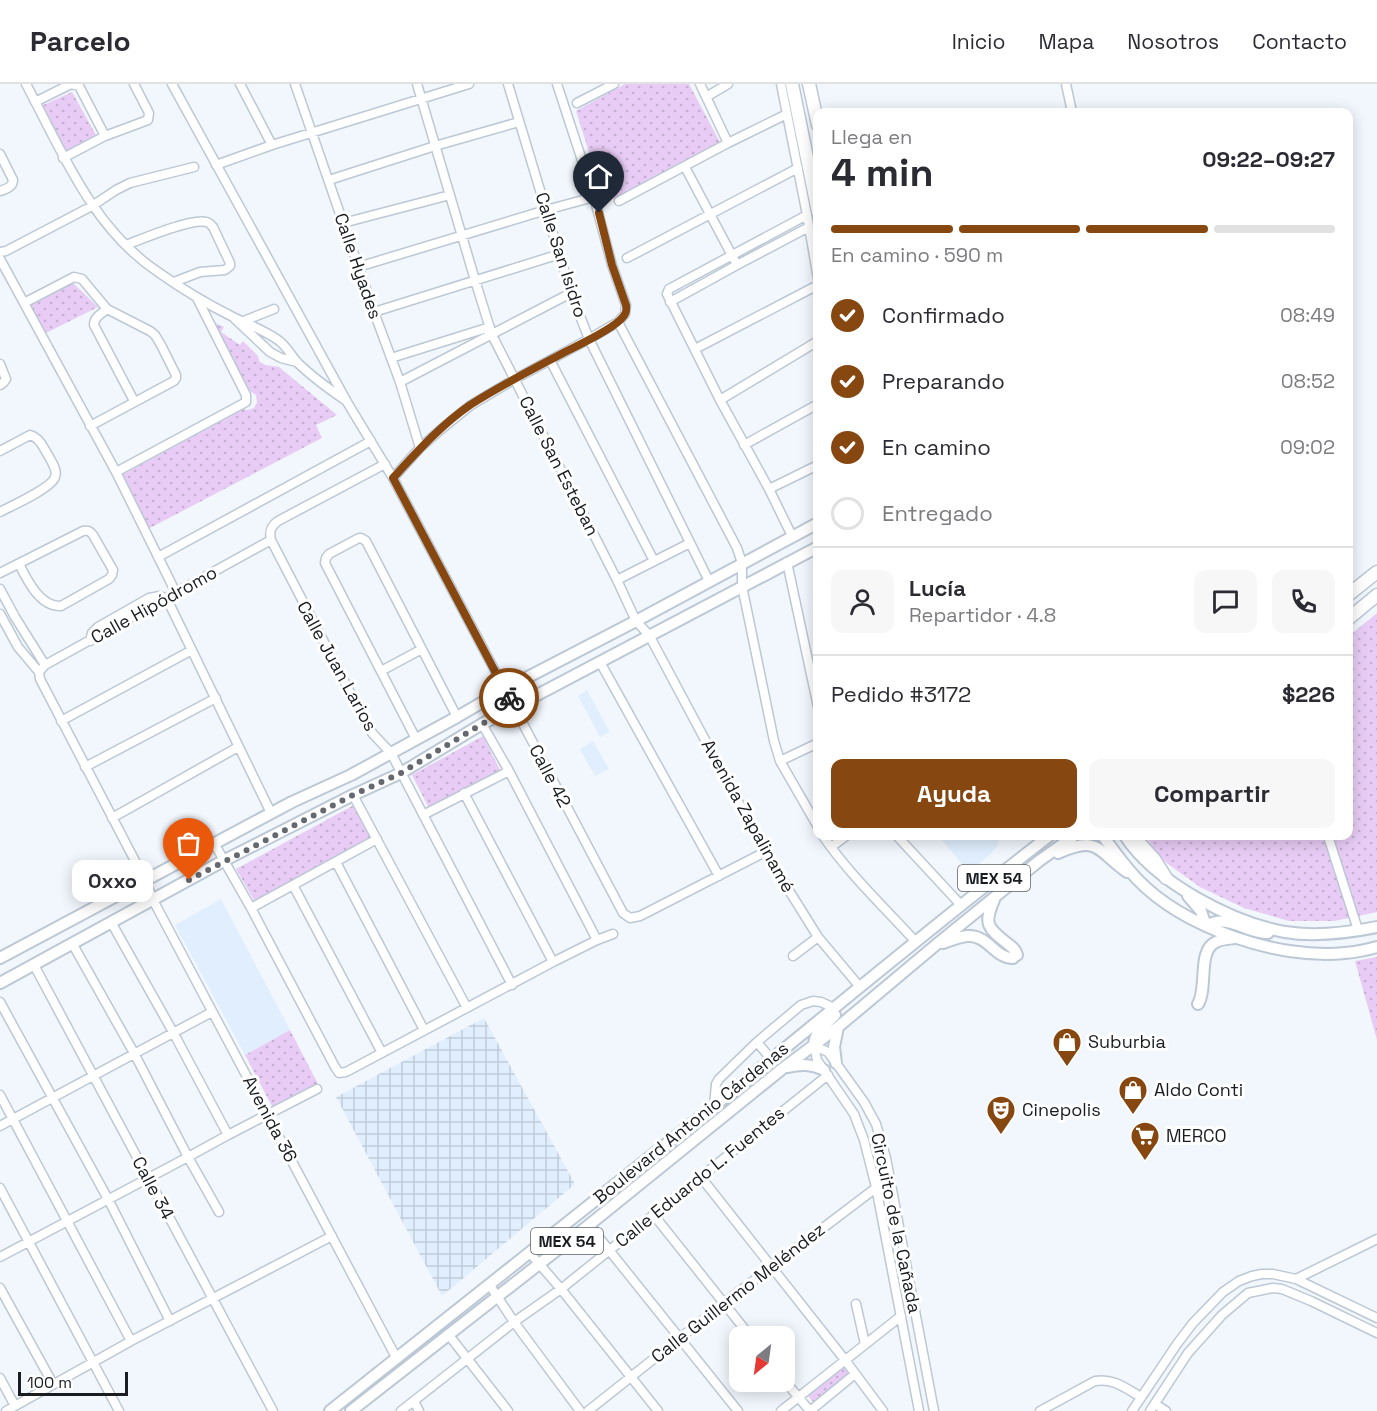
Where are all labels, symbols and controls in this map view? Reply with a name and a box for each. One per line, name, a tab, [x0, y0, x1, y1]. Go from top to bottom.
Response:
text: Parcelo	[30, 23, 131, 59]
text: Inicio	[952, 28, 1006, 55]
text: Mapa	[1039, 28, 1094, 55]
text: Nosotros	[1127, 28, 1219, 55]
text: Contacto	[1252, 28, 1347, 55]
text: Llega en	[831, 124, 912, 150]
text: 09:22–09:27	[1202, 145, 1335, 173]
text: 4 min	[831, 148, 933, 197]
pin	[573, 151, 624, 213]
icon: home	[582, 160, 615, 193]
street label: Calle San Isidro	[530, 189, 593, 320]
street label: Calle Hyades	[330, 210, 387, 322]
text: En camino · 590 m	[831, 242, 1003, 268]
icon: check	[831, 299, 864, 332]
text: Confirmado	[882, 301, 1005, 329]
text: 08:49	[1280, 302, 1335, 328]
icon: check	[831, 365, 864, 398]
text: Preparando	[882, 367, 1005, 395]
text: 08:52	[1281, 368, 1335, 394]
street label: Calle San Esteban	[514, 392, 605, 540]
icon: check	[831, 431, 864, 464]
text: En camino	[882, 433, 991, 461]
text: 09:02	[1280, 434, 1335, 460]
text: Entregado	[882, 499, 993, 527]
street label: Calle Hipódromo	[87, 560, 221, 649]
button: person	[831, 570, 894, 633]
button: chat	[1194, 570, 1257, 633]
button: phone	[1272, 570, 1335, 633]
text: Lucía	[909, 574, 966, 602]
street label: Calle Juan Larios	[292, 597, 383, 735]
text: Repartidor · 4.8	[909, 602, 1056, 628]
courier	[479, 668, 539, 728]
text: Pedido #3172	[831, 680, 971, 708]
text: $226	[1282, 680, 1335, 708]
icon: bike	[493, 682, 526, 715]
street label: Avenida Zapalinamé	[697, 735, 800, 897]
street label: Calle 42	[524, 740, 577, 811]
button: Ayuda	[831, 759, 1077, 828]
button: Compartir	[1089, 759, 1335, 828]
pin	[163, 818, 214, 880]
icon: bag	[172, 827, 205, 860]
callout: Oxxo	[72, 859, 153, 901]
road number: MEX 54	[958, 865, 1030, 891]
text: Oxxo	[88, 868, 137, 894]
shop icon: Suburbia	[1051, 1026, 1083, 1068]
place label: Suburbia	[1088, 1030, 1166, 1053]
street label: Boulevard Antonio Cárdenas	[588, 1037, 793, 1209]
street label: Avenida 36	[238, 1071, 303, 1166]
shop icon: Aldo Conti	[1117, 1074, 1149, 1116]
place label: Aldo Conti	[1154, 1078, 1243, 1101]
theatre icon: Cinepolis	[985, 1094, 1017, 1136]
place label: Cinepolis	[1022, 1098, 1101, 1121]
street label: Calle Eduardo L. Fuentes	[610, 1101, 789, 1252]
supermarket icon: MERCO	[1129, 1120, 1161, 1162]
place label: MERCO	[1166, 1124, 1227, 1147]
street label: Circuito de la Cañada	[866, 1131, 927, 1315]
street label: Calle 34	[127, 1152, 180, 1223]
street label: Calle Guillermo Meléndez	[646, 1218, 829, 1368]
road number: MEX 54	[531, 1228, 603, 1254]
north arrow	[729, 1326, 795, 1392]
map controls	[729, 1326, 795, 1392]
scale bar	[18, 1369, 128, 1396]
text: 100 m	[27, 1372, 72, 1393]

